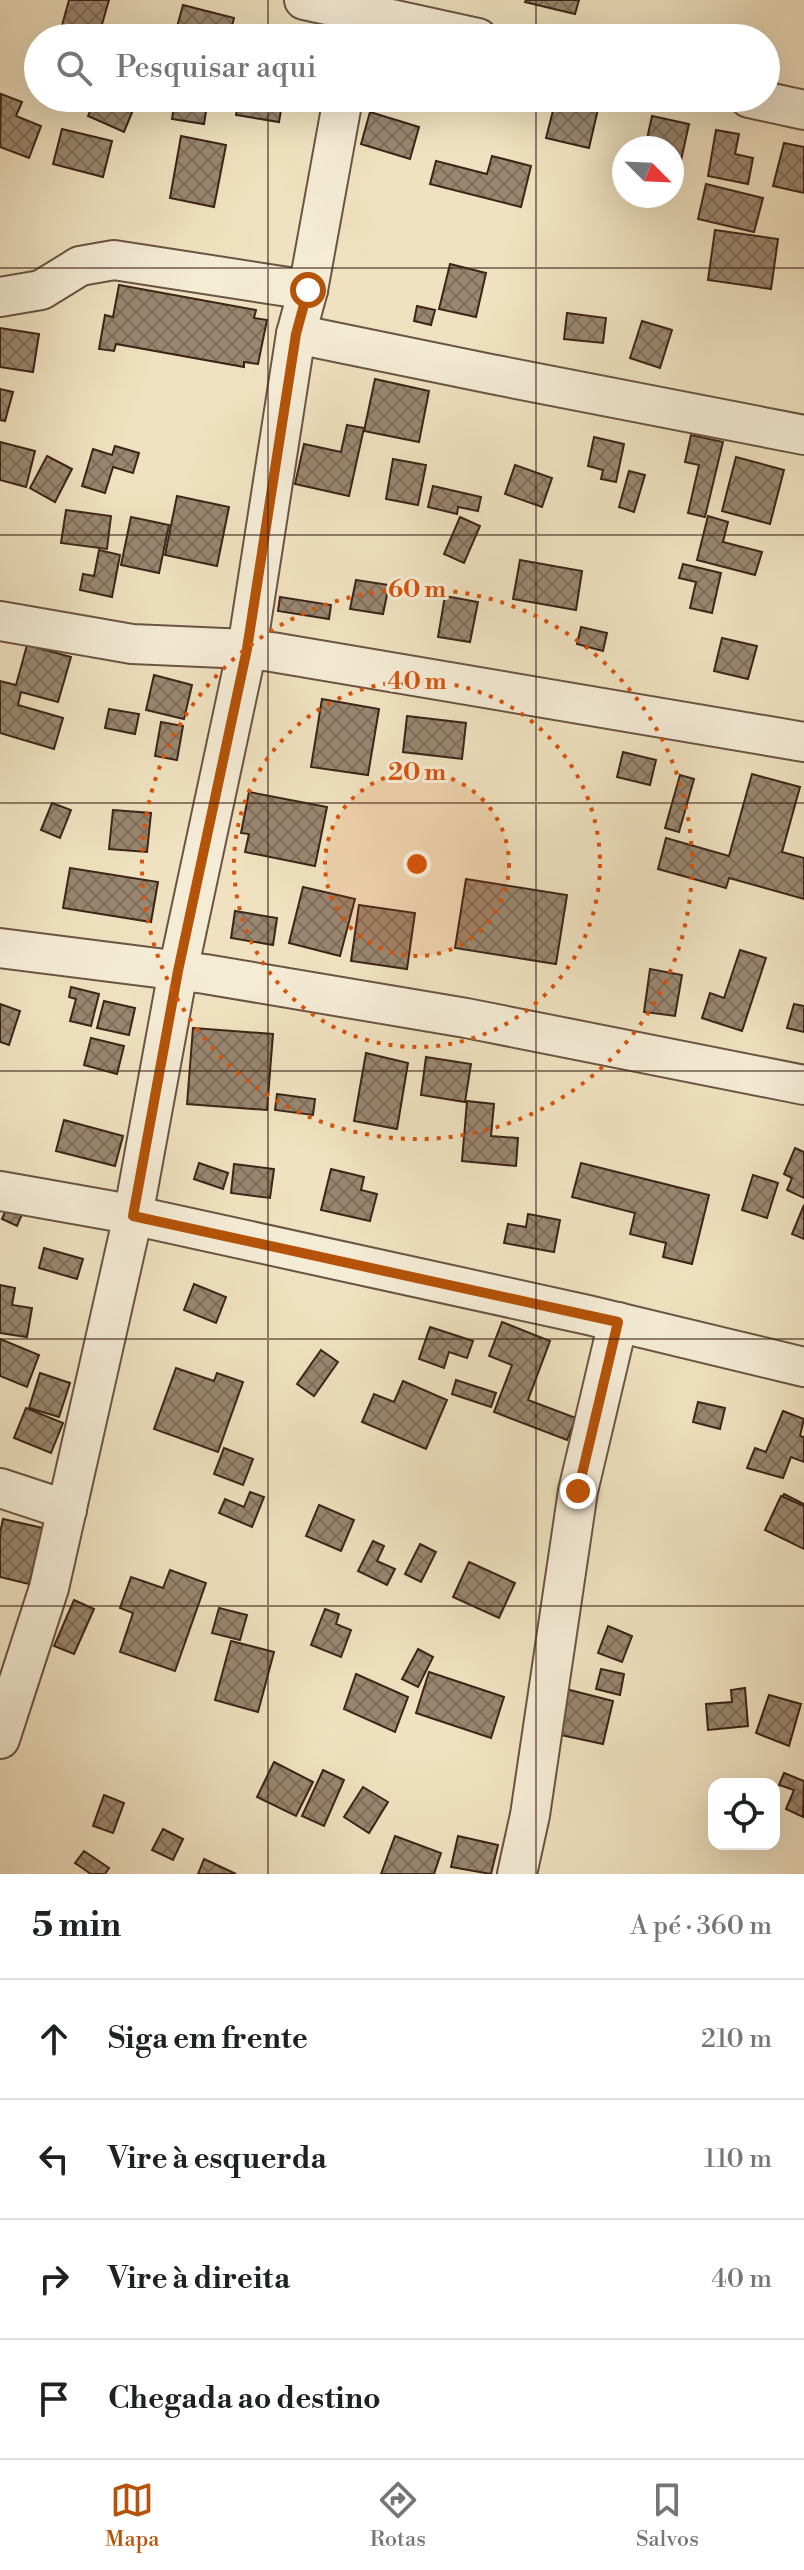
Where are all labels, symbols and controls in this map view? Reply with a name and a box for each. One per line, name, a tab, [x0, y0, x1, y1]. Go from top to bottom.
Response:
search box	[24, 24, 780, 112]
icon: search	[52, 46, 96, 90]
text: Pesquisar aqui	[116, 49, 317, 87]
north arrow	[612, 136, 684, 208]
route start	[290, 272, 326, 308]
text: 60 m	[388, 575, 446, 605]
text: 40 m	[387, 667, 447, 697]
text: 20 m	[388, 758, 446, 788]
centre of rings	[403, 850, 431, 878]
route end	[560, 1473, 596, 1509]
map controls	[708, 1778, 780, 1850]
button: locate	[708, 1778, 780, 1850]
text: 5 min	[32, 1905, 121, 1947]
text: A pé · 360 m	[630, 1910, 772, 1942]
icon: ahead	[32, 2017, 76, 2061]
text: Siga em frente	[108, 2020, 308, 2058]
text: 210 m	[701, 2023, 772, 2055]
icon: left	[32, 2137, 76, 2181]
text: Vire à esquerda	[108, 2140, 327, 2178]
text: 110 m	[704, 2143, 772, 2175]
icon: right	[32, 2257, 76, 2301]
text: Vire à direita	[108, 2260, 290, 2298]
text: 40 m	[711, 2263, 772, 2295]
icon: arrive	[32, 2377, 76, 2421]
text: Chegada ao destino	[108, 2380, 381, 2418]
tab: Mapa	[105, 2478, 160, 2553]
tab: Rotas	[370, 2478, 426, 2553]
tab: Salvos	[636, 2478, 699, 2553]

